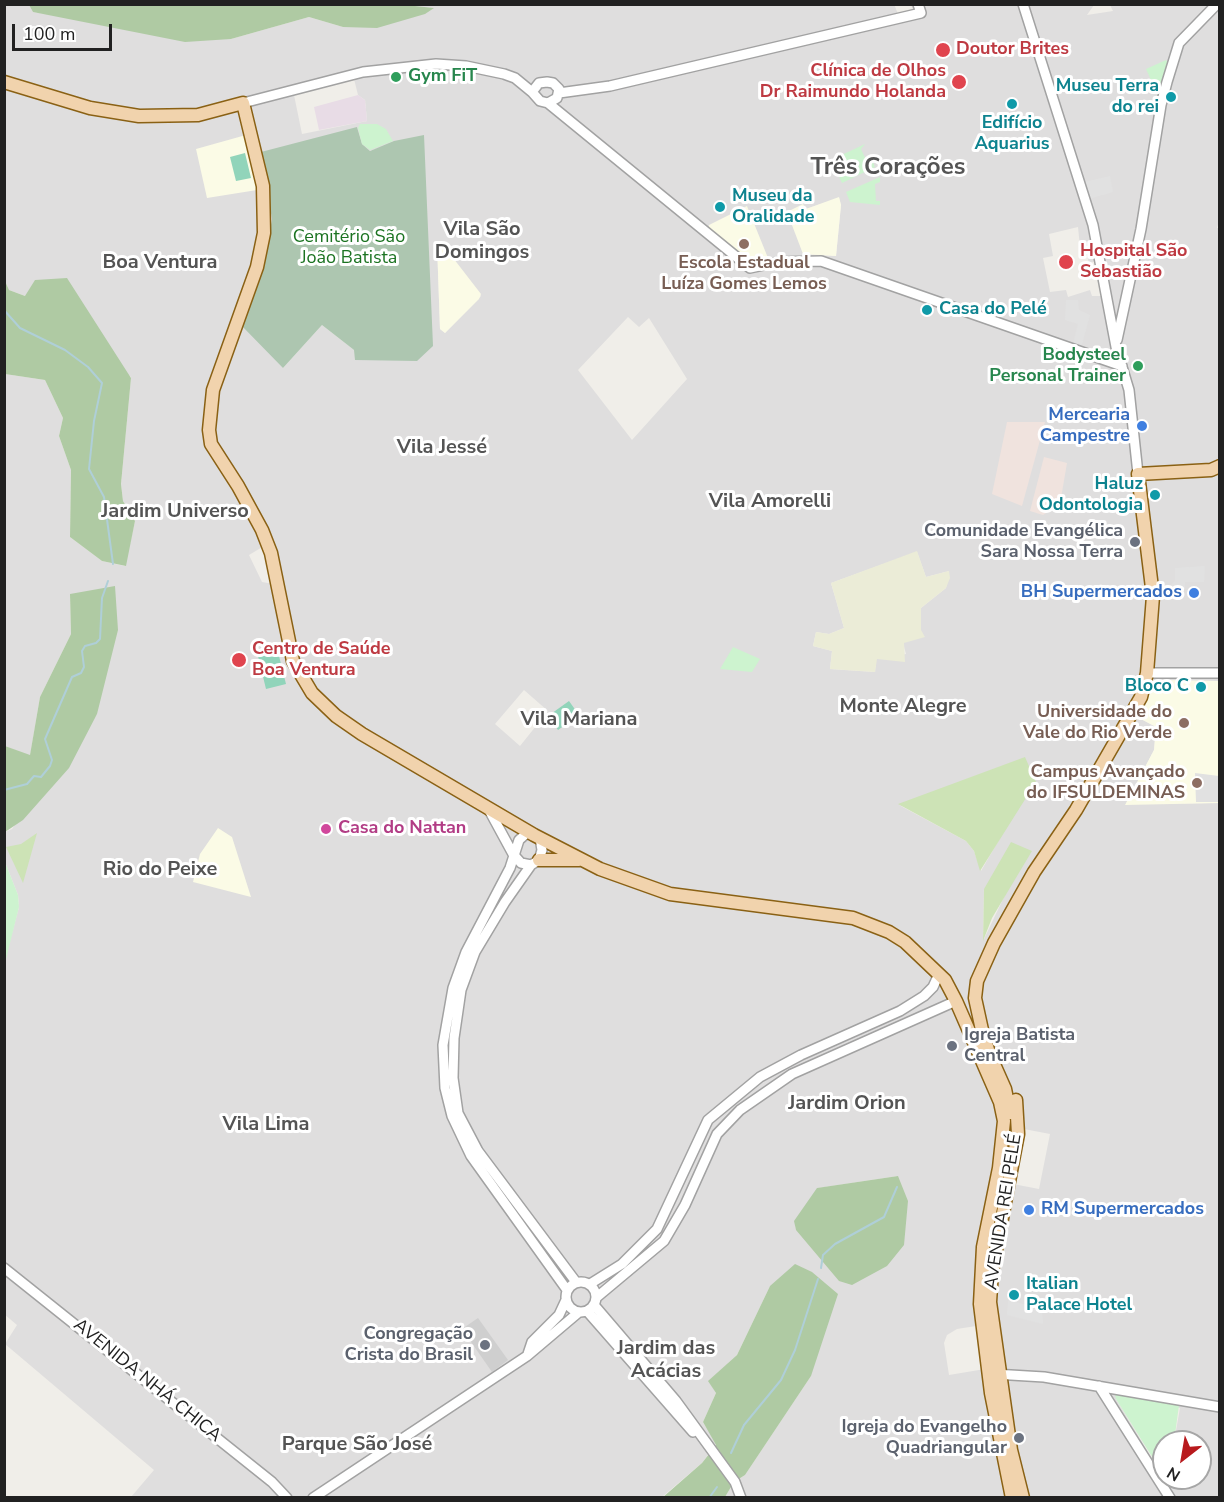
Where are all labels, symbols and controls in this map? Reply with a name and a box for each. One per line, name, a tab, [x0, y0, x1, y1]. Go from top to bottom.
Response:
scale bar	[15, 12, 116, 50]
text: 100 m	[23, 22, 75, 46]
place label: Doutor Brites	[956, 39, 1069, 61]
marker: Doutor Brites	[934, 41, 952, 59]
place label: Clínica de Olhos Dr Raimundo Holanda	[760, 61, 946, 104]
place label: Gym FiT	[408, 66, 477, 88]
marker: Gym FiT	[389, 70, 403, 84]
marker: Clínica de Olhos Dr Raimundo Holanda	[950, 73, 968, 91]
place label: Museu Terra do rei	[1056, 76, 1159, 118]
marker: Museu Terra do rei	[1164, 90, 1178, 104]
marker: Edifício Aquarius	[1005, 97, 1019, 111]
place label: Edifício Aquarius	[974, 113, 1050, 156]
district label: Três Corações	[811, 154, 965, 182]
place label: Museu da Oralidade	[732, 186, 814, 228]
marker: Museu da Oralidade	[713, 200, 727, 214]
district label: Vila São Domingos	[435, 218, 529, 265]
park label: Cemitério São João Batista	[293, 227, 405, 270]
marker: Escola Estadual Luíza Gomes Lemos	[737, 237, 751, 251]
place label: Hospital São Sebastião	[1080, 241, 1187, 284]
district label: Boa Ventura	[102, 251, 218, 275]
place label: Escola Estadual Luíza Gomes Lemos	[661, 253, 827, 296]
marker: Hospital São Sebastião	[1057, 253, 1075, 271]
place label: Casa do Pelé	[939, 299, 1047, 321]
marker: Casa do Pelé	[920, 303, 934, 317]
place label: Bodysteel Personal Trainer	[989, 345, 1126, 388]
marker: Bodysteel Personal Trainer	[1131, 359, 1145, 373]
place label: Mercearia Campestre	[1040, 405, 1130, 448]
marker: Mercearia Campestre	[1135, 419, 1149, 433]
district label: Vila Jessé	[397, 436, 487, 460]
place label: Haluz Odontologia	[1039, 474, 1143, 516]
marker: Haluz Odontologia	[1148, 488, 1162, 502]
district label: Vila Amorelli	[709, 490, 831, 514]
district label: Jardim Universo	[101, 500, 249, 524]
place label: Comunidade Evangélica Sara Nossa Terra	[924, 521, 1123, 564]
marker: Comunidade Evangélica Sara Nossa Terra	[1128, 535, 1142, 549]
place label: BH Supermercados	[1021, 582, 1182, 604]
marker: BH Supermercados	[1187, 586, 1201, 600]
place label: Centro de Saúde Boa Ventura	[252, 639, 391, 682]
marker: Centro de Saúde Boa Ventura	[230, 651, 248, 669]
place label: Bloco C	[1125, 676, 1189, 698]
marker: Bloco C	[1194, 680, 1208, 694]
district label: Monte Alegre	[840, 695, 966, 719]
place label: Universidade do Vale do Rio Verde	[1023, 702, 1172, 744]
district label: Vila Mariana	[521, 708, 637, 732]
marker: Universidade do Vale do Rio Verde	[1177, 716, 1191, 730]
place label: Campus Avançado do IFSULDEMINAS	[1026, 762, 1185, 804]
marker: Campus Avançado do IFSULDEMINAS	[1190, 776, 1204, 790]
place label: Casa do Nattan	[338, 818, 466, 840]
marker: Casa do Nattan	[319, 822, 333, 836]
district label: Rio do Peixe	[103, 858, 217, 882]
place label: Igreja Batista Central	[964, 1025, 1075, 1068]
marker: Igreja Batista Central	[945, 1039, 959, 1053]
district label: Jardim Orion	[788, 1092, 906, 1116]
district label: Vila Lima	[223, 1113, 309, 1137]
street label: AVENIDA REI PELÉ	[981, 1132, 1027, 1292]
place label: RM Supermercados	[1041, 1199, 1204, 1221]
marker: RM Supermercados	[1022, 1203, 1036, 1217]
place label: Italian Palace Hotel	[1026, 1274, 1132, 1316]
marker: Italian Palace Hotel	[1007, 1288, 1021, 1302]
street label: AVENIDA NHÁ CHICA	[69, 1315, 225, 1447]
place label: Congregação Crista do Brasil	[344, 1324, 473, 1366]
district label: Jardim das Acácias	[617, 1337, 715, 1384]
marker: Congregação Crista do Brasil	[478, 1338, 492, 1352]
place label: Igreja do Evangelho Quadriangular	[841, 1417, 1007, 1460]
north arrow	[1152, 1430, 1212, 1490]
marker: Igreja do Evangelho Quadriangular	[1012, 1431, 1026, 1445]
district label: Parque São José	[282, 1433, 432, 1457]
text: N	[1163, 1461, 1185, 1486]

